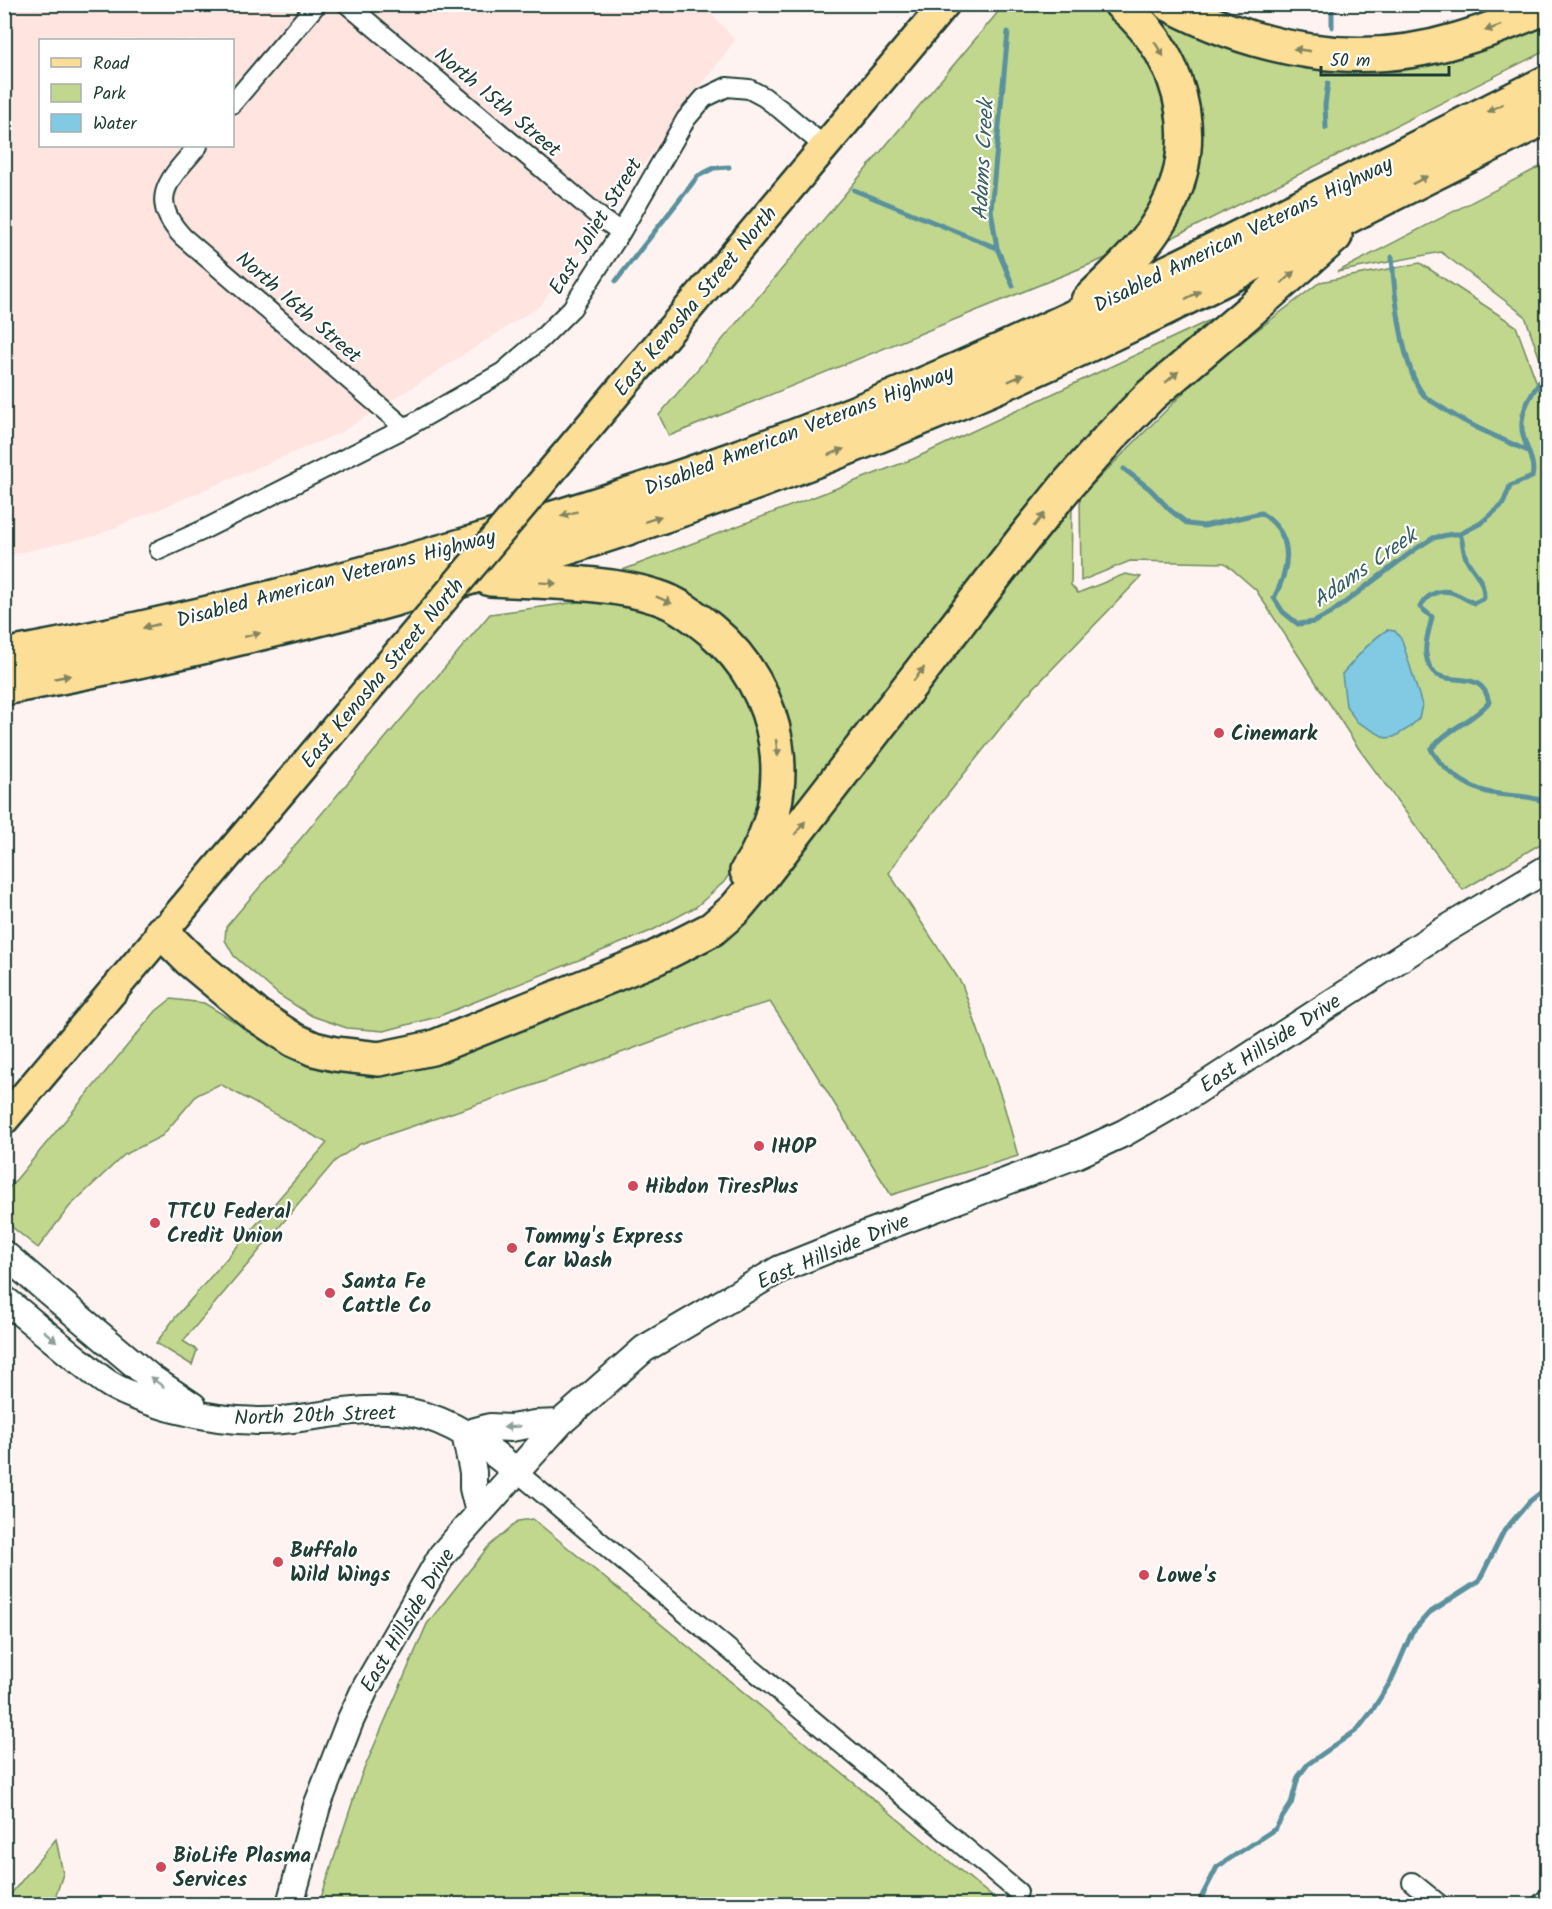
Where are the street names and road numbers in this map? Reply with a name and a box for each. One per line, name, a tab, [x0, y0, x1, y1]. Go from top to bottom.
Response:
street label: North 15th Street	[426, 40, 569, 167]
street label: Disabled American Veterans Highway	[1088, 148, 1399, 322]
street label: East Joliet Street	[541, 151, 652, 302]
street label: East Kenosha Street North	[606, 199, 786, 405]
street label: North 16th Street	[228, 244, 369, 373]
street label: Disabled American Veterans Highway	[640, 357, 959, 506]
street label: Disabled American Veterans Highway	[173, 521, 500, 638]
street label: East Kenosha Street North	[293, 571, 473, 777]
street label: East Hillside Drive	[1193, 986, 1349, 1103]
street label: East Hillside Drive	[752, 1205, 916, 1299]
street label: North 20th Street	[233, 1397, 398, 1436]
street label: East Hillside Drive	[352, 1542, 465, 1699]

